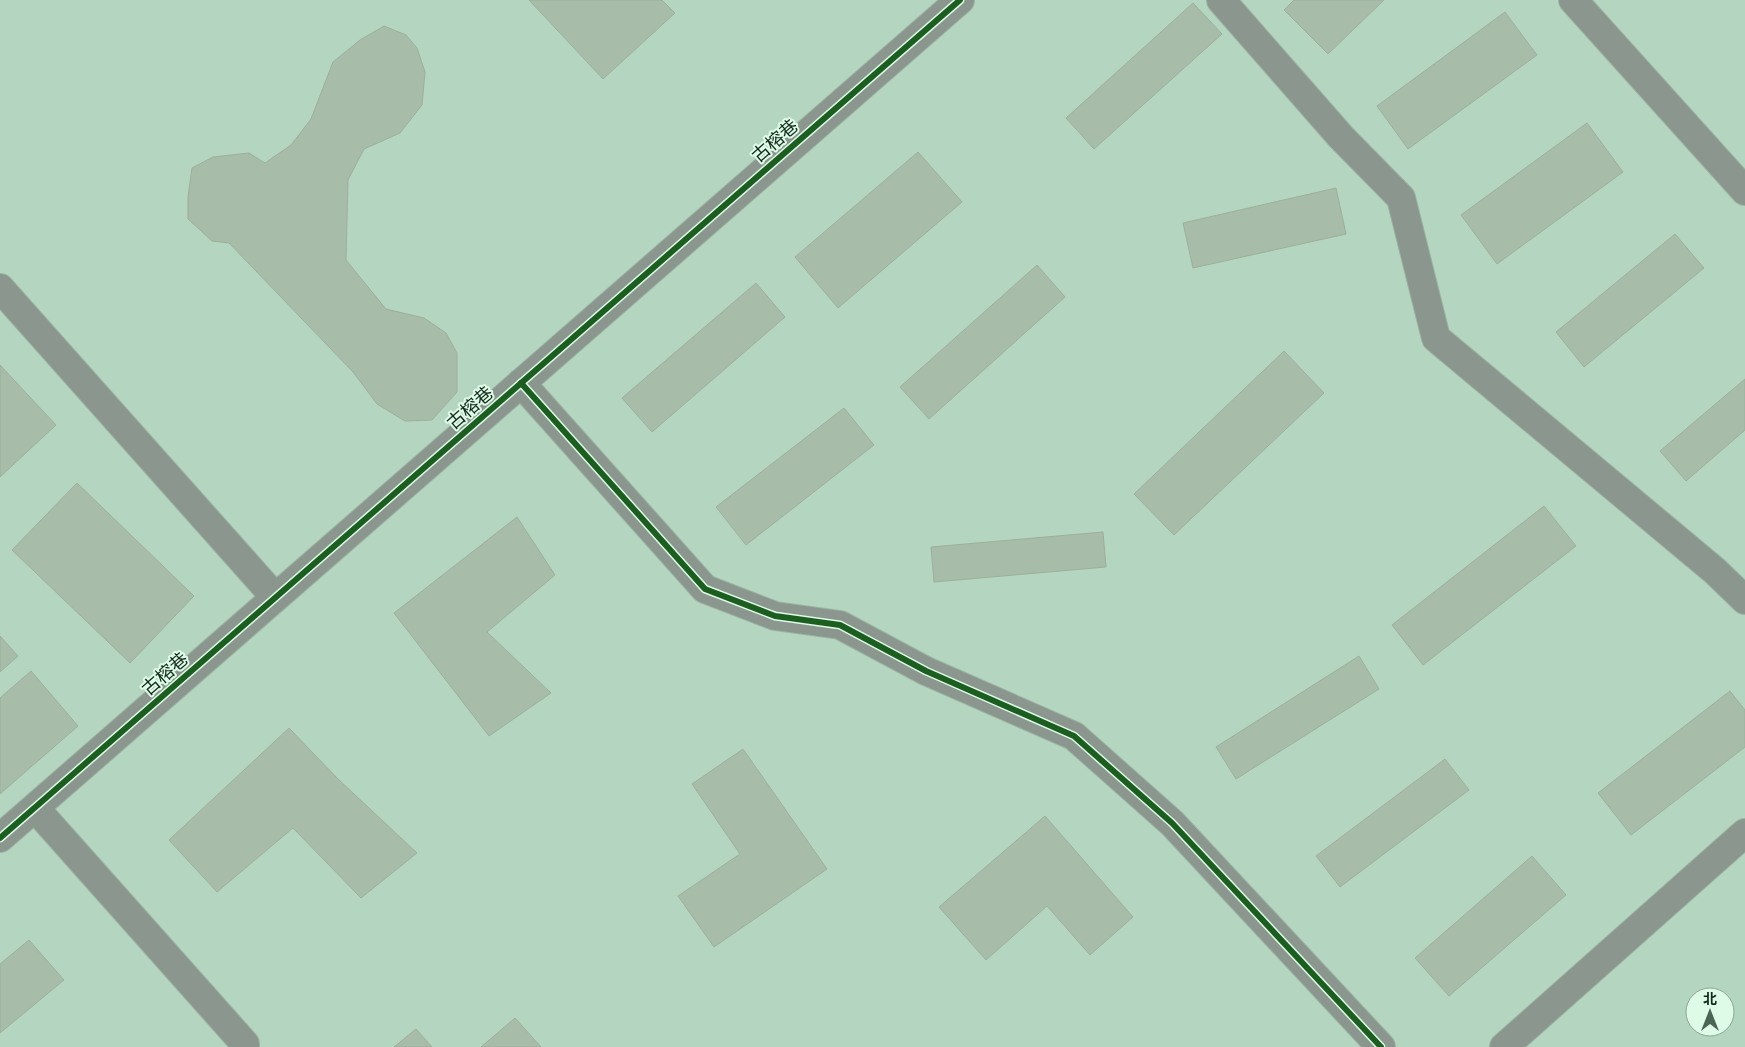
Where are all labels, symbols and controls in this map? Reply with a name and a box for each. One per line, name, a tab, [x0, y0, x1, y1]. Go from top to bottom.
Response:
street label: 古榕巷	[746, 113, 803, 167]
street label: 古榕巷	[441, 380, 498, 434]
street label: 古榕巷	[136, 646, 193, 700]
north arrow	[1685, 987, 1735, 1037]
text: 北	[1703, 989, 1717, 1008]

